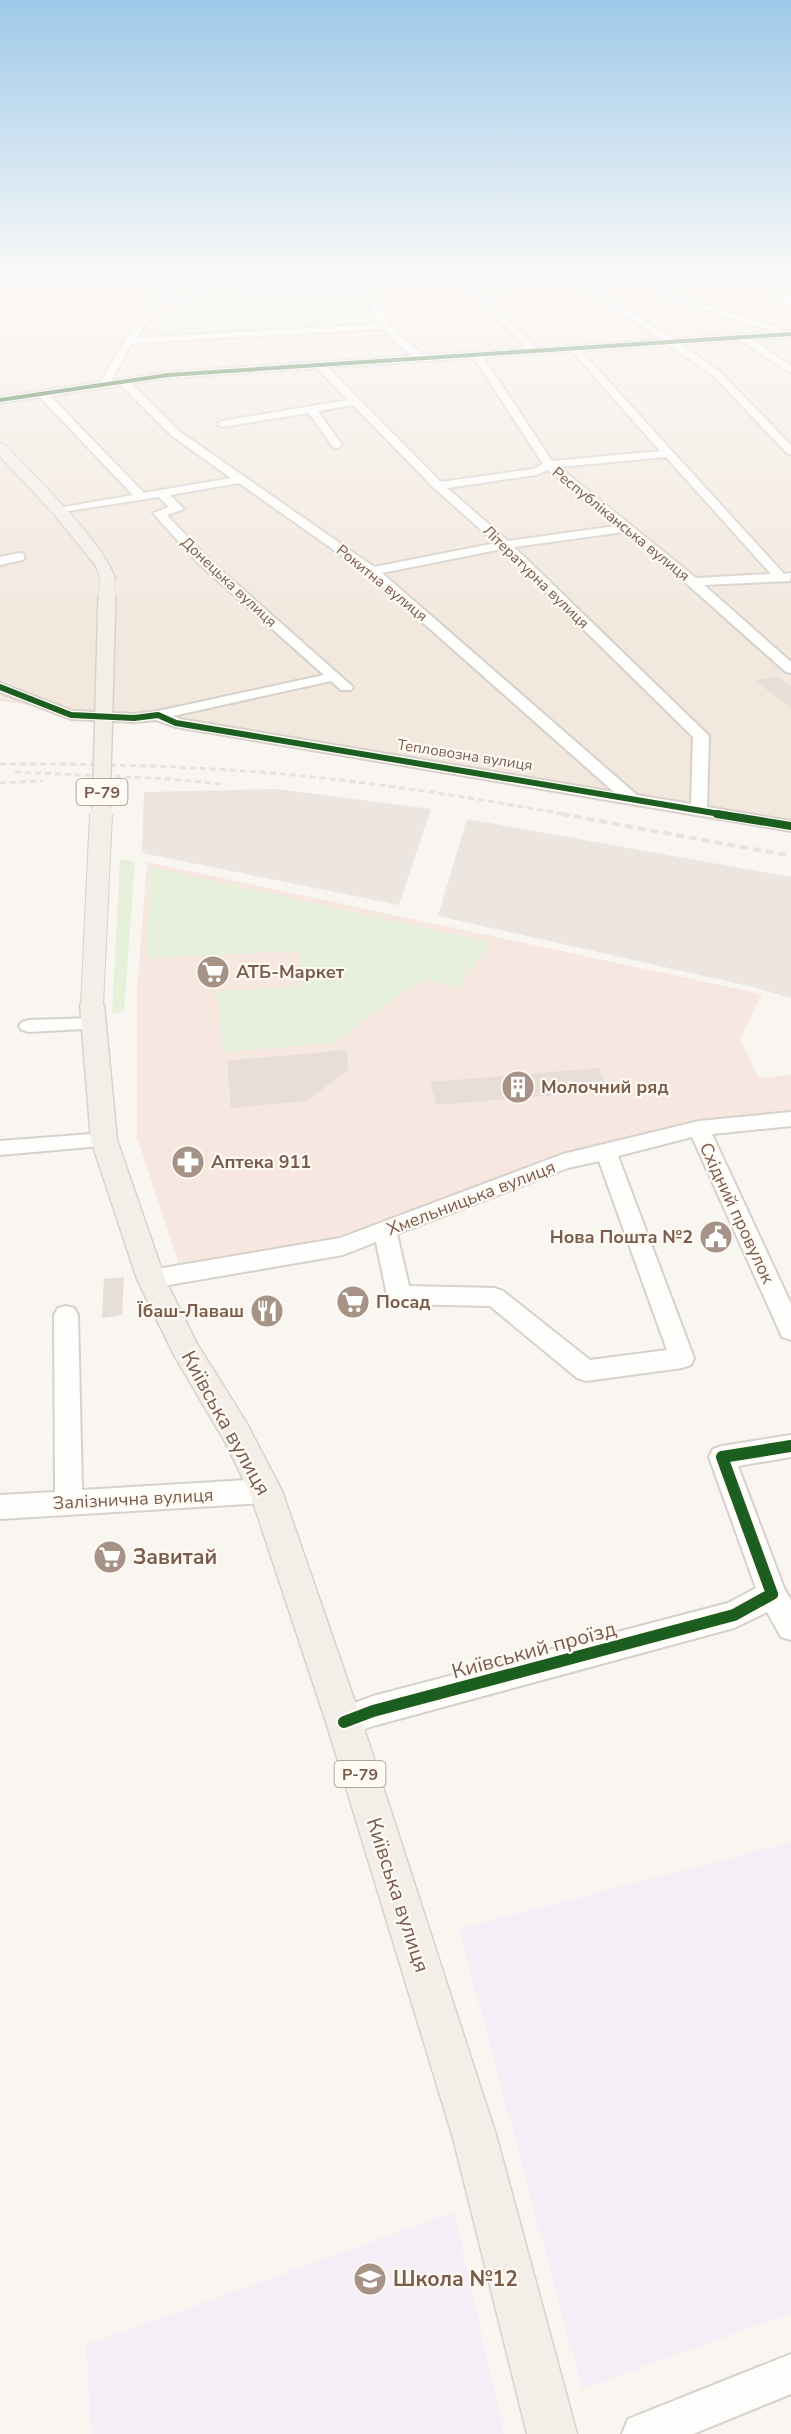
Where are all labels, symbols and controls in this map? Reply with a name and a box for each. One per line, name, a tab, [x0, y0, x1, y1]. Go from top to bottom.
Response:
street label: Республіканська вулиця	[548, 462, 694, 586]
street label: Літературна вулиця	[478, 521, 594, 633]
street label: Донецька вулиця	[177, 532, 281, 632]
street label: Рокитна вулиця	[332, 540, 432, 626]
street label: Тепловозна вулиця	[396, 734, 534, 776]
road number: Р-79	[76, 779, 128, 805]
supermarket icon: АТБ-Маркет	[195, 954, 231, 990]
place label: АТБ-Маркет	[236, 960, 345, 984]
building icon: Молочний ряд	[500, 1069, 536, 1105]
place label: Молочний ряд	[541, 1075, 669, 1099]
street label: Східний провулок	[694, 1139, 780, 1288]
pharmacy icon: Аптека 911	[170, 1144, 206, 1180]
place label: Аптека 911	[211, 1150, 311, 1174]
street label: Хмельницька вулиця	[383, 1155, 559, 1241]
public building icon: Нова Пошта №2	[698, 1219, 734, 1255]
place label: Нова Пошта №2	[550, 1225, 693, 1249]
supermarket icon: Посад	[335, 1284, 371, 1320]
place label: Посад	[376, 1290, 430, 1314]
restaurant icon: Їбаш-Лаваш	[249, 1293, 285, 1329]
place label: Їбаш-Лаваш	[137, 1299, 244, 1323]
street label: Київська вулиця	[175, 1346, 277, 1500]
street label: Залізнична вулиця	[52, 1483, 214, 1515]
supermarket icon: Завитай	[92, 1539, 128, 1575]
place label: Завитай	[133, 1543, 217, 1571]
street label: Київський проїзд	[449, 1615, 619, 1685]
road number: Р-79	[334, 1761, 386, 1787]
street label: Київська вулиця	[360, 1814, 436, 1976]
school or university icon: Школа №12	[352, 2261, 388, 2297]
place label: Школа №12	[393, 2265, 518, 2293]

